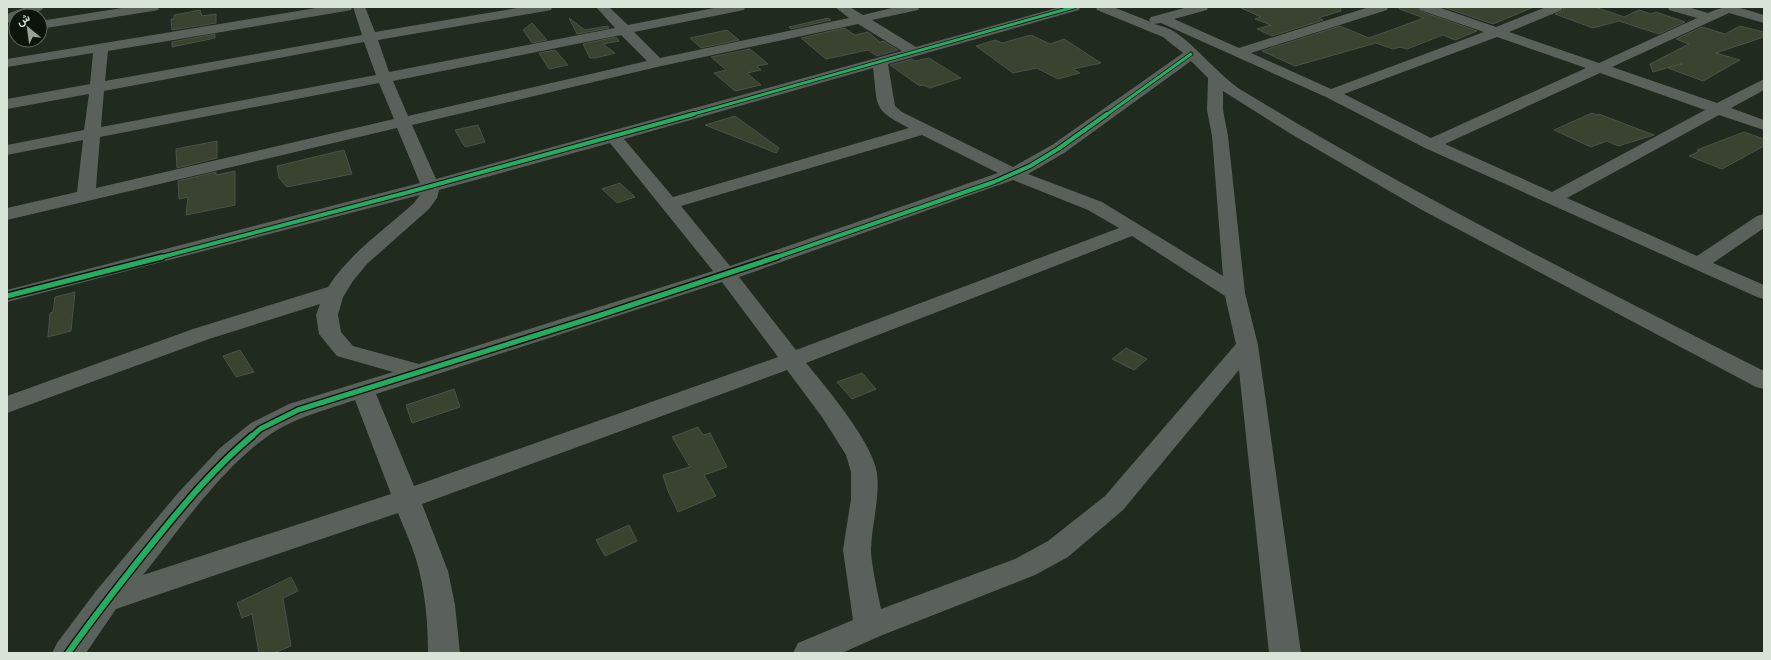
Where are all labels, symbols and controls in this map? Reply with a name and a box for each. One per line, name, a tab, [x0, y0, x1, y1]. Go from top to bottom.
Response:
north arrow	[8, 8, 48, 48]
text: ش	[14, 10, 32, 29]

